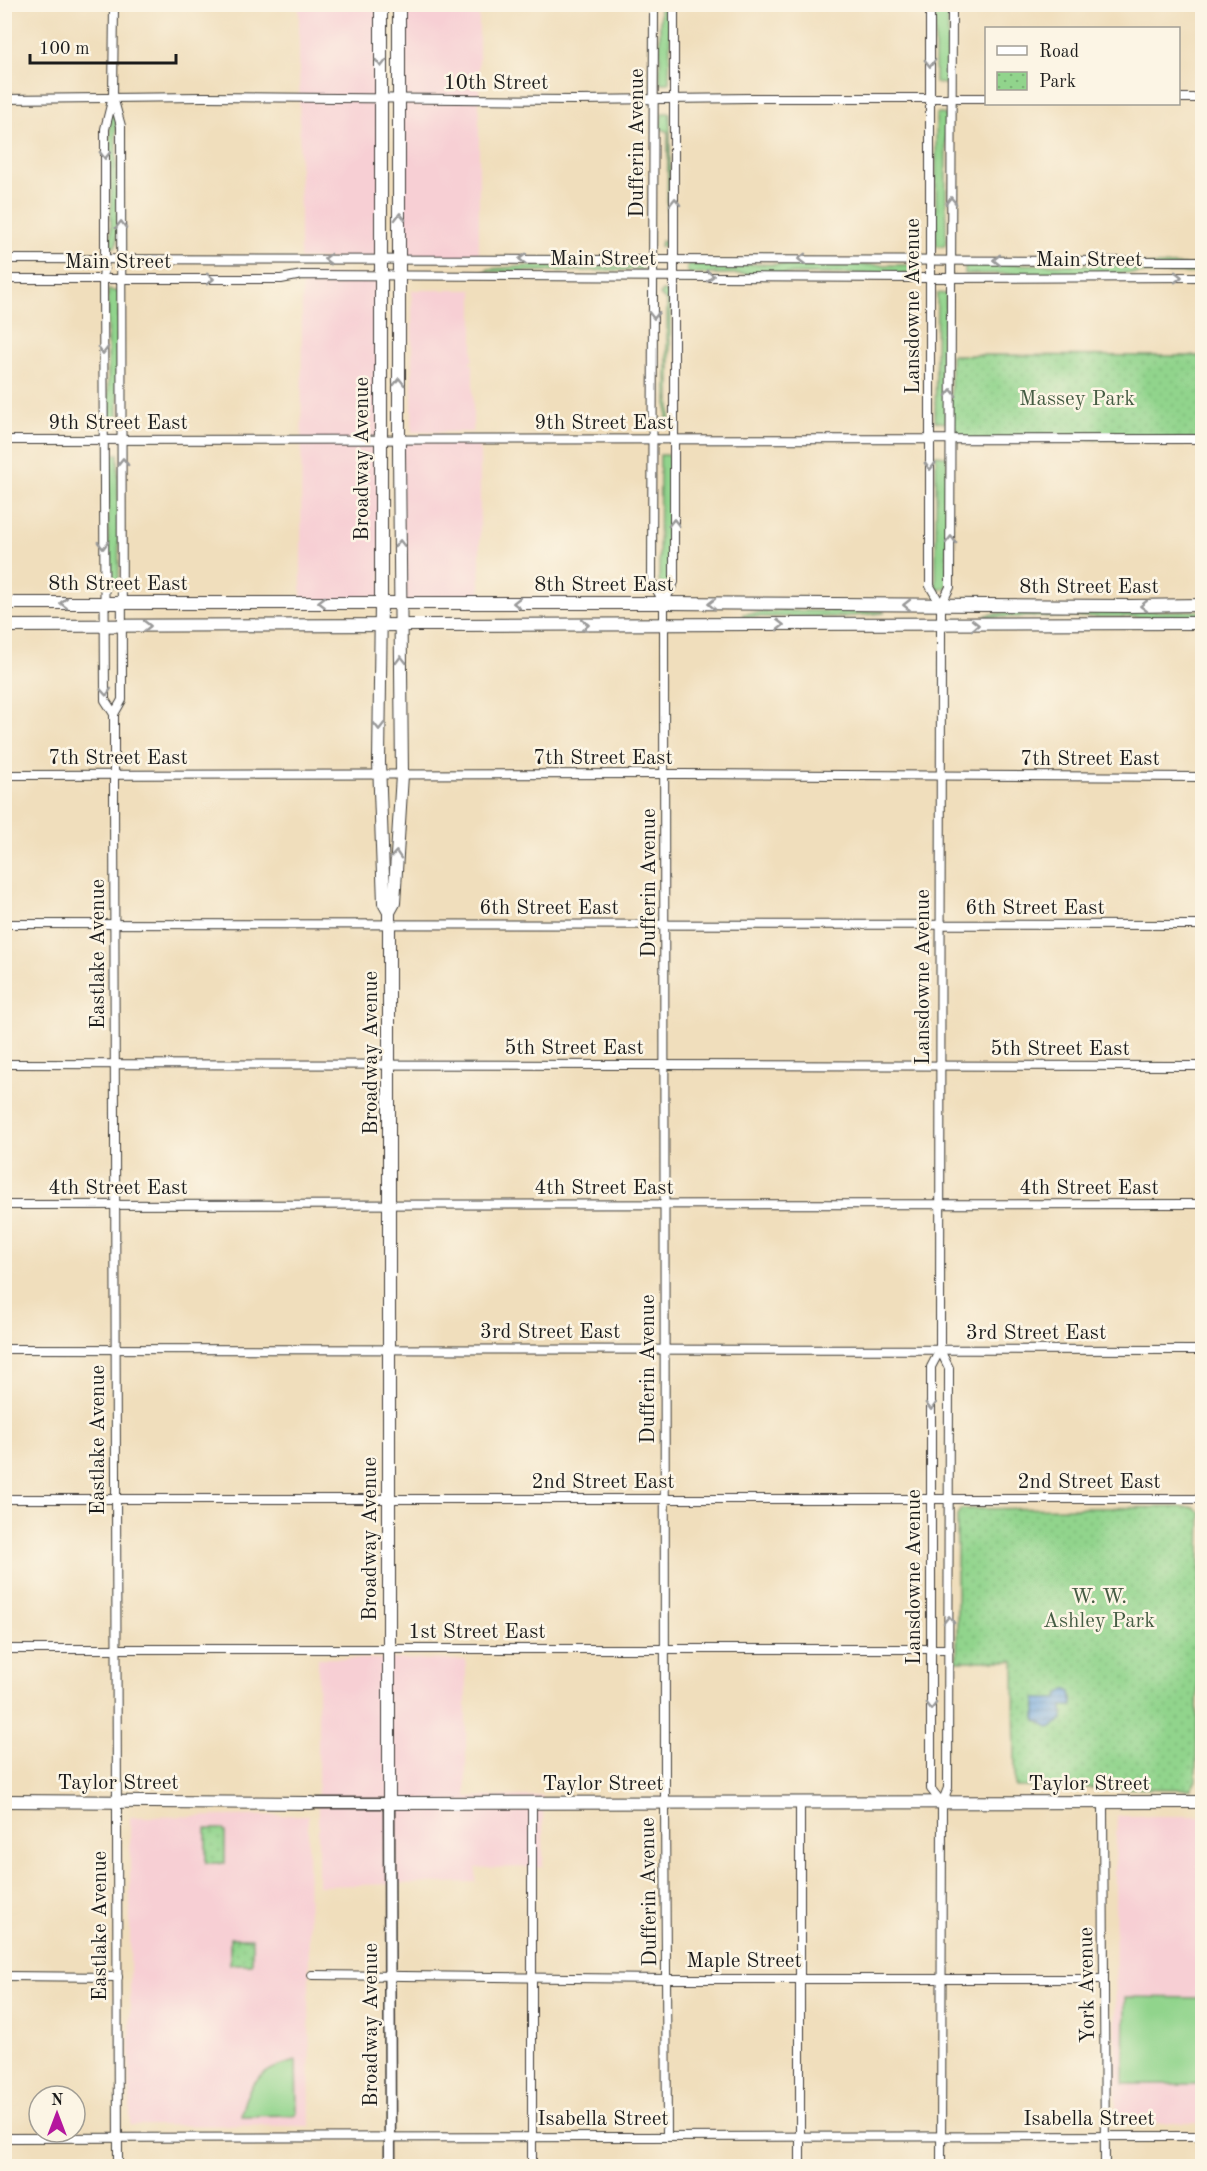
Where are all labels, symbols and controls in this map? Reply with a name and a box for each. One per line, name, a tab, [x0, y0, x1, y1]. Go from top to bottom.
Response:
scale bar	[30, 27, 176, 65]
legend	[985, 27, 1180, 105]
text: 100 m	[39, 40, 90, 58]
text: Road	[1039, 43, 1079, 61]
one-way arrow	[375, 58, 387, 67]
one-way arrow	[924, 58, 936, 67]
street label: Dufferin Avenue	[627, 68, 648, 218]
street label: 10th Street	[444, 73, 548, 94]
text: Park	[1039, 73, 1076, 91]
one-way arrow	[99, 150, 111, 159]
one-way arrow	[945, 197, 957, 206]
one-way arrow	[668, 198, 681, 207]
one-way arrow	[394, 213, 406, 222]
street label: Lansdowne Avenue	[903, 218, 924, 394]
one-way arrow	[115, 221, 127, 230]
street label: Main Street	[550, 249, 656, 270]
street label: Main Street	[1036, 250, 1142, 271]
street label: Main Street	[65, 252, 171, 273]
one-way arrow	[324, 253, 333, 265]
one-way arrow	[519, 253, 528, 265]
one-way arrow	[798, 253, 807, 265]
one-way arrow	[993, 254, 1002, 266]
one-way arrow	[706, 270, 715, 283]
one-way arrow	[1174, 271, 1183, 283]
one-way arrow	[205, 273, 214, 285]
one-way arrow	[648, 310, 660, 319]
one-way arrow	[97, 345, 109, 354]
street label: Broadway Avenue	[352, 377, 373, 541]
one-way arrow	[393, 377, 405, 386]
one-way arrow	[945, 389, 957, 398]
park label: Massey Park	[1019, 389, 1135, 410]
street label: 9th Street East	[48, 413, 188, 434]
street label: 9th Street East	[534, 413, 674, 434]
one-way arrow	[117, 458, 129, 467]
one-way arrow	[924, 462, 936, 471]
one-way arrow	[668, 519, 680, 528]
one-way arrow	[945, 536, 957, 545]
one-way arrow	[97, 540, 109, 549]
one-way arrow	[393, 540, 406, 549]
street label: 8th Street East	[48, 574, 188, 595]
street label: 8th Street East	[534, 575, 674, 596]
street label: 8th Street East	[1019, 577, 1159, 598]
one-way arrow	[318, 596, 327, 608]
one-way arrow	[60, 597, 69, 609]
one-way arrow	[513, 597, 522, 609]
one-way arrow	[708, 598, 717, 610]
one-way arrow	[903, 599, 912, 611]
one-way arrow	[1140, 600, 1149, 612]
one-way arrow	[580, 619, 589, 631]
one-way arrow	[775, 619, 784, 631]
one-way arrow	[970, 619, 979, 631]
one-way arrow	[142, 620, 151, 632]
one-way arrow	[395, 655, 407, 664]
one-way arrow	[99, 688, 112, 697]
one-way arrow	[373, 722, 385, 731]
street label: 7th Street East	[48, 748, 188, 769]
street label: 7th Street East	[533, 748, 673, 769]
street label: 7th Street East	[1020, 749, 1160, 770]
street label: Dufferin Avenue	[639, 808, 660, 958]
one-way arrow	[390, 850, 403, 859]
street label: Eastlake Avenue	[88, 879, 109, 1029]
street label: Lansdowne Avenue	[913, 889, 934, 1065]
street label: 6th Street East	[479, 898, 619, 919]
street label: 6th Street East	[965, 898, 1105, 919]
street label: Broadway Avenue	[361, 971, 382, 1135]
street label: 5th Street East	[504, 1038, 644, 1059]
street label: 5th Street East	[990, 1039, 1130, 1060]
street label: 4th Street East	[48, 1178, 188, 1199]
street label: 4th Street East	[534, 1178, 674, 1199]
street label: 4th Street East	[1019, 1178, 1159, 1199]
street label: Dufferin Avenue	[638, 1294, 659, 1444]
street label: 3rd Street East	[480, 1322, 620, 1343]
street label: 3rd Street East	[966, 1323, 1106, 1344]
street label: Eastlake Avenue	[88, 1365, 109, 1515]
one-way arrow	[925, 1402, 937, 1411]
street label: Broadway Avenue	[360, 1457, 381, 1621]
street label: 2nd Street East	[531, 1472, 675, 1493]
street label: 2nd Street East	[1017, 1472, 1161, 1493]
street label: Lansdowne Avenue	[904, 1489, 925, 1665]
park label: W. W. Ashley Park	[1043, 1587, 1155, 1632]
one-way arrow	[943, 1615, 955, 1624]
street label: 1st Street East	[408, 1622, 546, 1643]
one-way arrow	[925, 1702, 937, 1711]
street label: Taylor Street	[57, 1773, 179, 1794]
street label: Taylor Street	[542, 1774, 664, 1795]
street label: Taylor Street	[1028, 1774, 1150, 1795]
street label: Dufferin Avenue	[638, 1817, 661, 1967]
street label: Eastlake Avenue	[90, 1851, 111, 2001]
street label: York Avenue	[1076, 1927, 1099, 2043]
street label: Broadway Avenue	[361, 1943, 382, 2107]
street label: Maple Street	[686, 1951, 802, 1972]
north arrow	[27, 2084, 87, 2144]
text: N	[51, 2093, 64, 2109]
street label: Isabella Street	[537, 2109, 669, 2130]
street label: Isabella Street	[1023, 2109, 1155, 2130]

